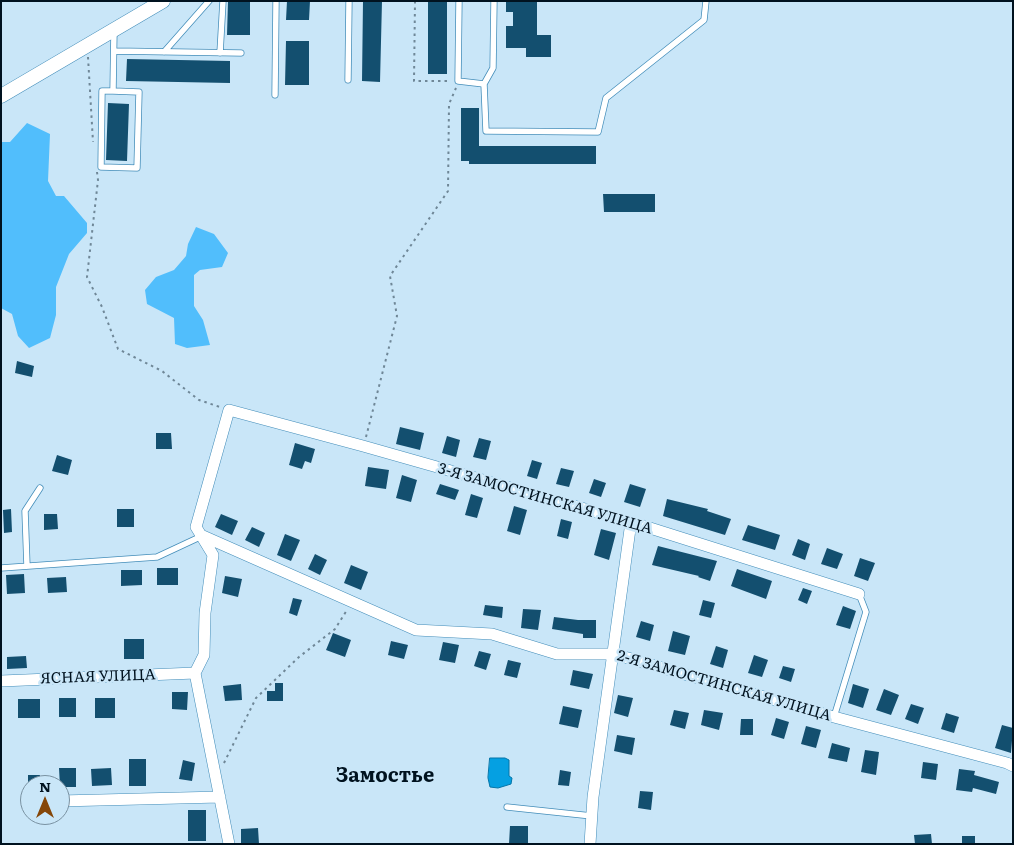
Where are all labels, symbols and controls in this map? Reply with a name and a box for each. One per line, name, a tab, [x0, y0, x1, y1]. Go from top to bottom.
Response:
street label: 3-Я ЗАМОСТИНСКАЯ УЛИЦА	[436, 460, 654, 538]
street label: 2-Я ЗАМОСТИНСКАЯ УЛИЦА	[615, 647, 833, 725]
street label: ЯСНАЯ УЛИЦА	[40, 666, 156, 688]
district label: Замостье	[336, 764, 434, 788]
north arrow	[20, 775, 70, 825]
text: N	[39, 776, 51, 796]

